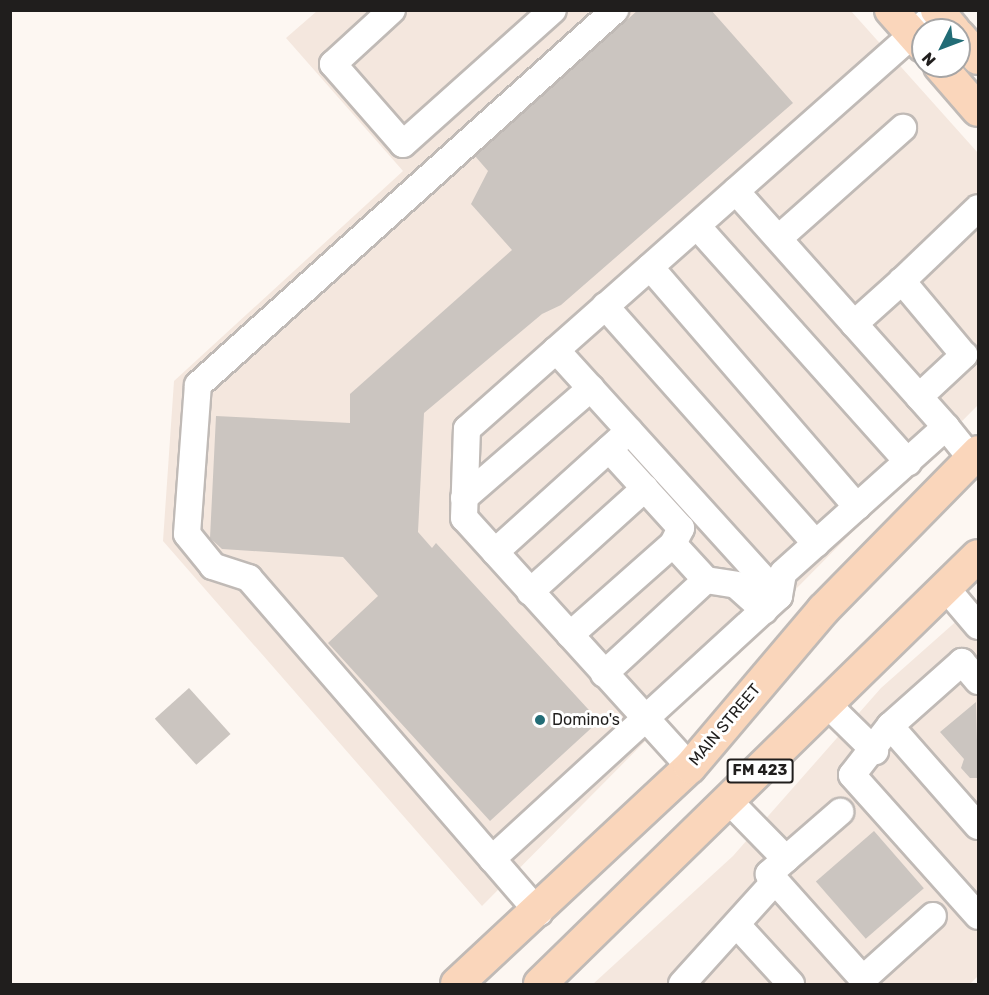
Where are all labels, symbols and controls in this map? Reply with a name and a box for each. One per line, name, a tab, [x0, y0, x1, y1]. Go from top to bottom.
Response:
north arrow	[911, 18, 971, 78]
text: N	[918, 48, 940, 70]
street label: MAIN STREET	[685, 680, 765, 770]
place label: Domino's	[552, 710, 620, 730]
marker: Domino's	[533, 713, 547, 727]
road number: FM 423	[726, 759, 795, 783]

